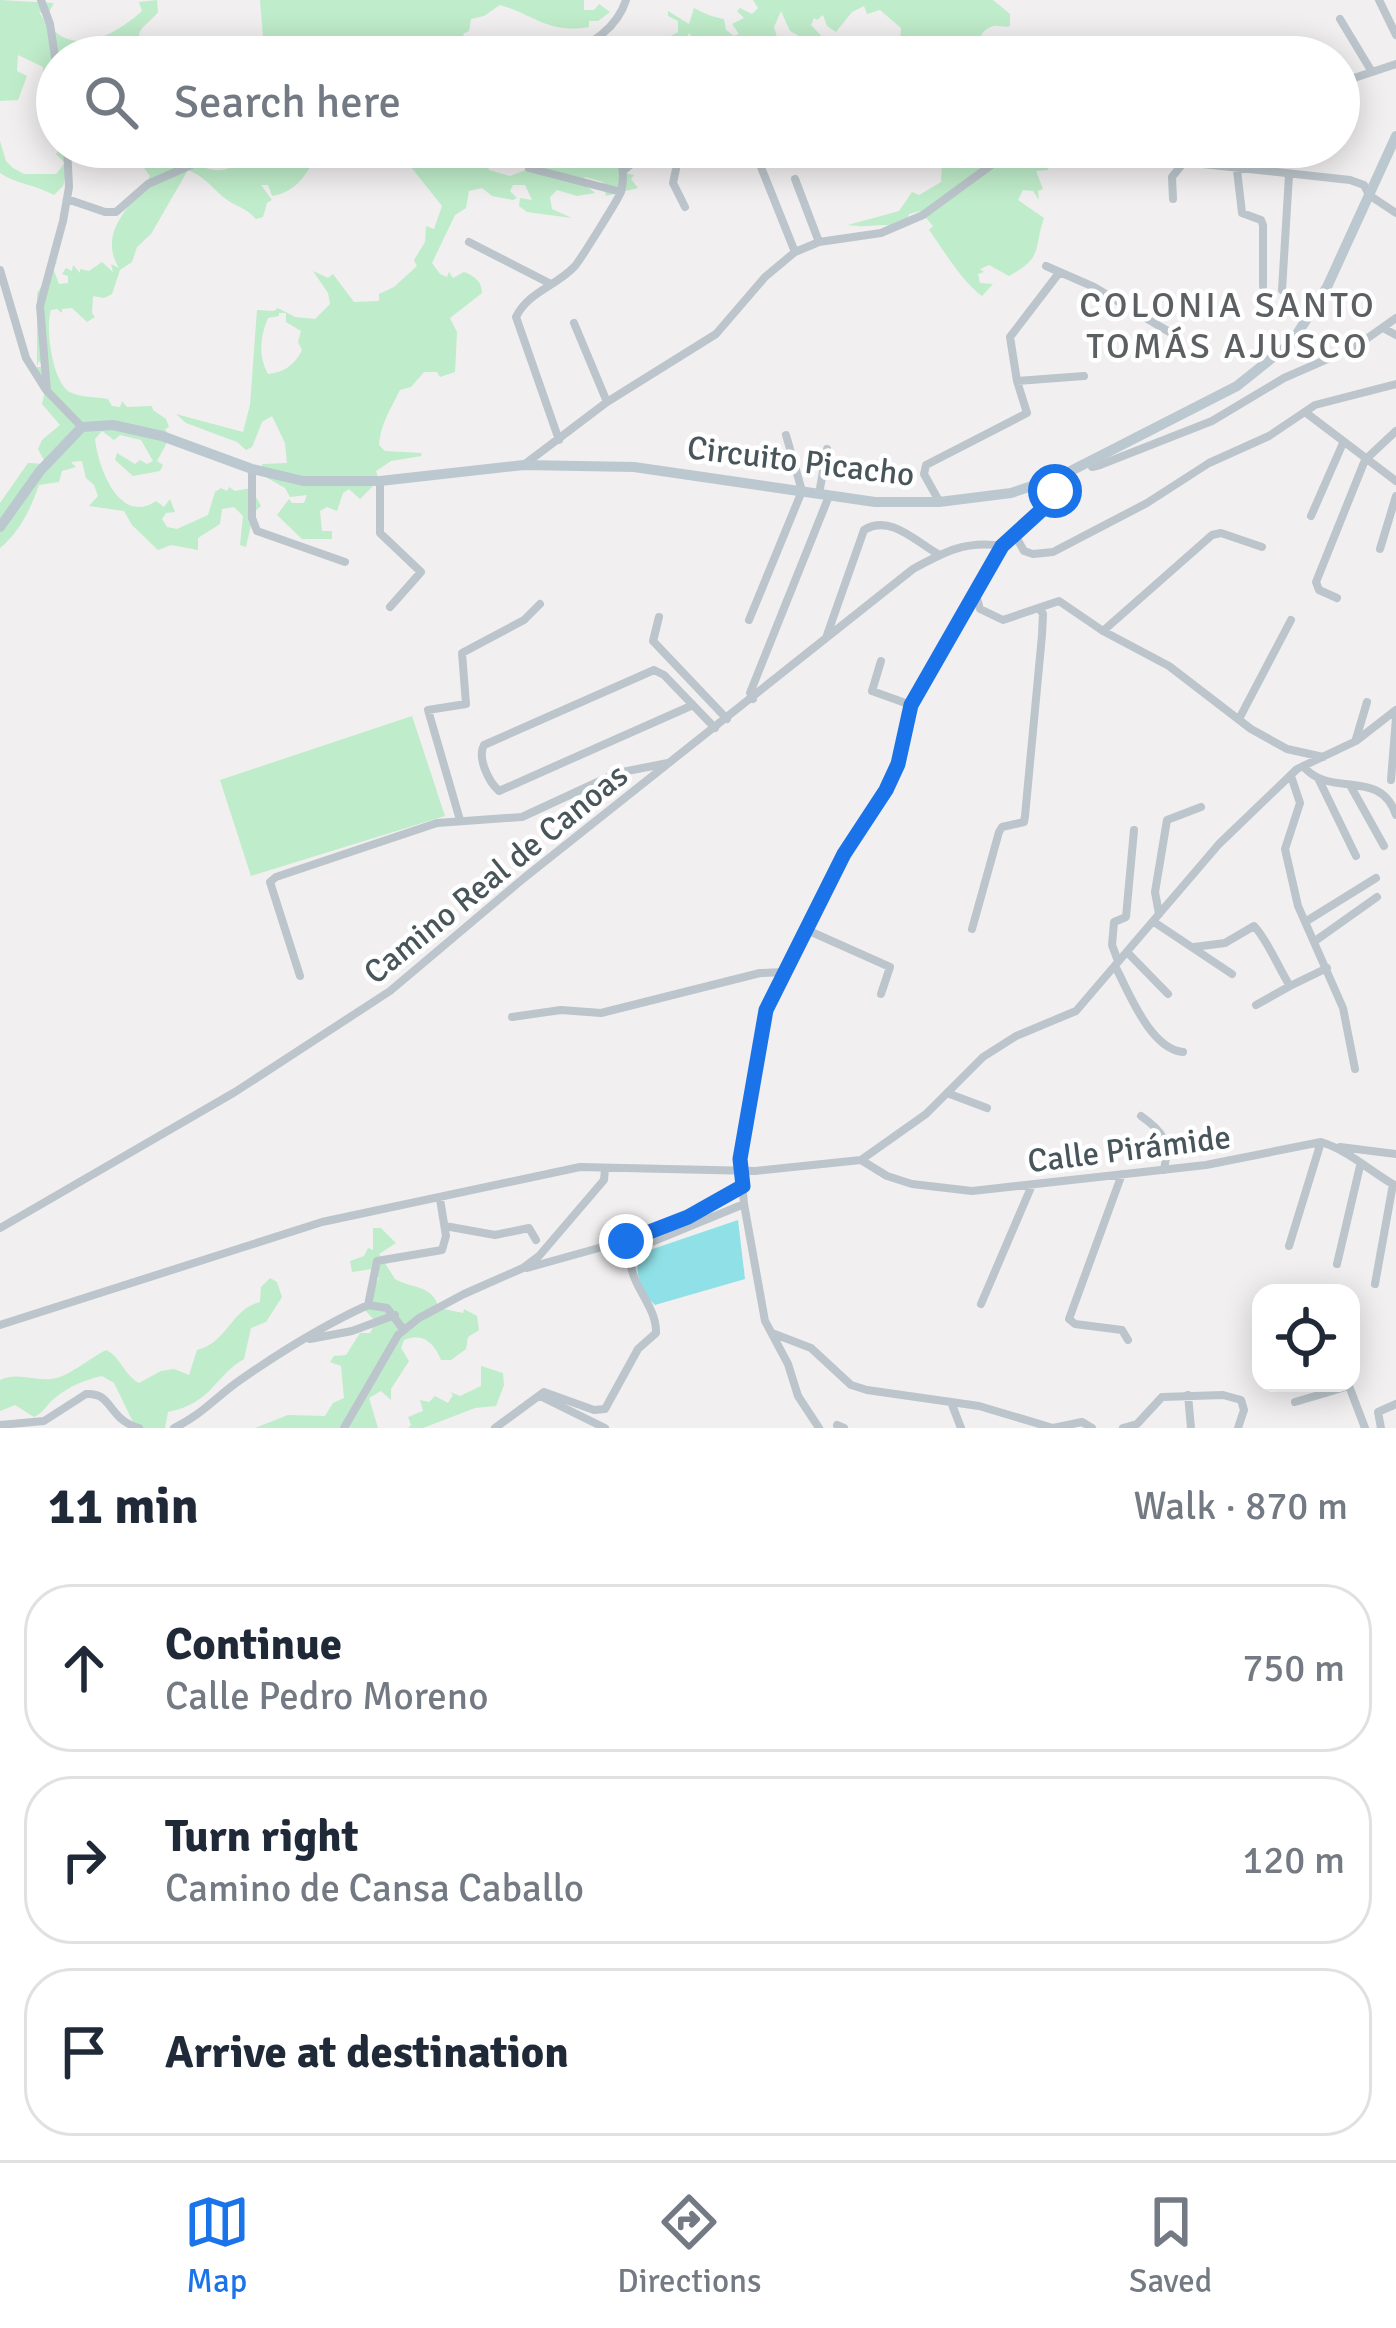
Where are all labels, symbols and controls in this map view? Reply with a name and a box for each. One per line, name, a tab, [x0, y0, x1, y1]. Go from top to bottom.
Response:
search box	[36, 36, 1360, 168]
icon: search	[78, 69, 144, 135]
text: Search here	[174, 75, 401, 130]
district label: COLONIA SANTO TOMÁS AJUSCO	[1079, 283, 1377, 369]
street label: Circuito Picacho	[685, 427, 917, 496]
route start	[1028, 464, 1082, 518]
street label: Camino Real de Canoas	[356, 755, 636, 993]
street label: Calle Pirámide	[1025, 1117, 1233, 1182]
route end	[599, 1214, 653, 1268]
map controls	[1252, 1284, 1360, 1392]
button: locate	[1252, 1284, 1360, 1392]
text: 11 min	[48, 1475, 199, 1538]
text: Walk · 870 m	[1134, 1482, 1348, 1530]
text: Continue	[165, 1617, 342, 1672]
icon: ahead	[51, 1635, 117, 1701]
text: 750 m	[1242, 1644, 1345, 1692]
text: Calle Pedro Moreno	[165, 1672, 488, 1720]
text: Turn right	[165, 1809, 359, 1864]
icon: right	[51, 1827, 117, 1893]
text: 120 m	[1242, 1836, 1345, 1884]
text: Camino de Cansa Caballo	[165, 1864, 584, 1912]
icon: arrive	[51, 2019, 117, 2085]
text: Arrive at destination	[165, 2025, 569, 2080]
tab: Map	[184, 2189, 250, 2302]
tab: Directions	[617, 2189, 762, 2302]
tab: Saved	[1129, 2189, 1212, 2302]

